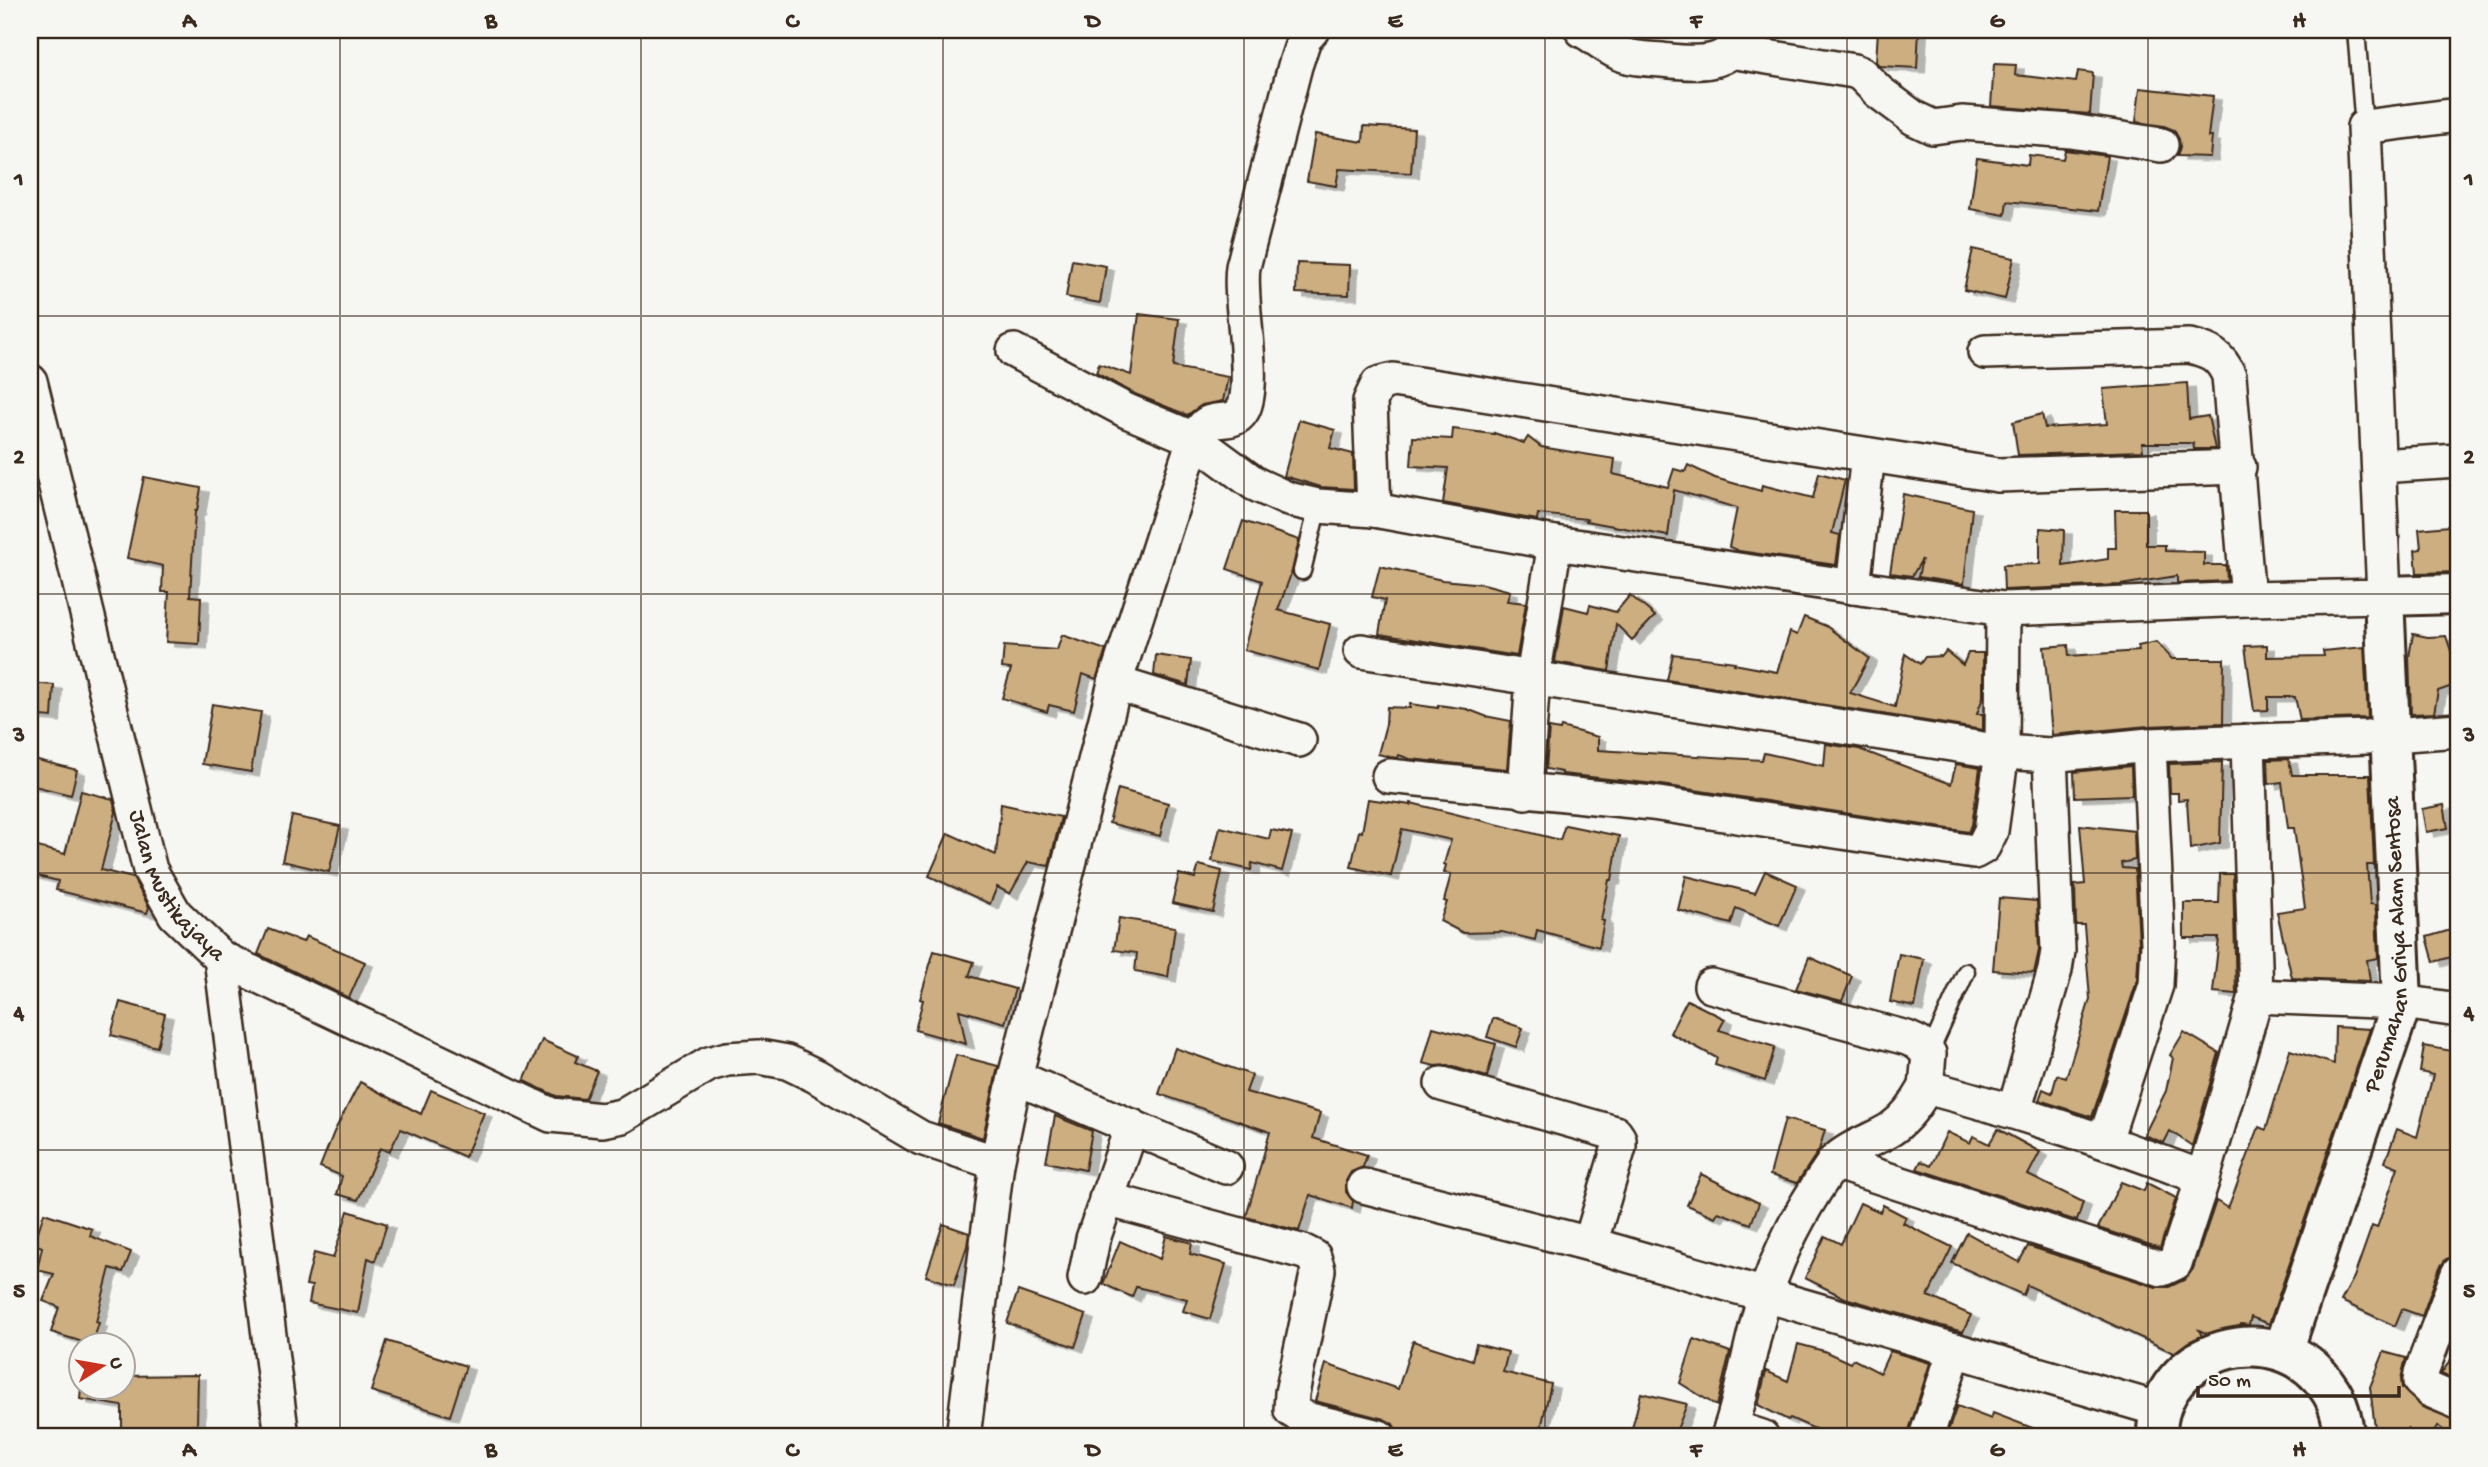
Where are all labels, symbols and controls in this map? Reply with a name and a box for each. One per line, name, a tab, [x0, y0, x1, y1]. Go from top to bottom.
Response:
text: A	[181, 9, 197, 36]
text: B	[484, 9, 498, 36]
text: C	[786, 9, 801, 36]
text: D	[1084, 9, 1102, 36]
text: E	[1388, 9, 1404, 36]
text: F	[1689, 9, 1704, 36]
text: G	[1990, 9, 2006, 36]
text: H	[2292, 9, 2306, 36]
text: 1	[13, 167, 24, 194]
text: 1	[2463, 167, 2474, 194]
text: 2	[13, 445, 25, 472]
text: 2	[2463, 445, 2475, 472]
text: 3	[12, 723, 25, 750]
text: 3	[2462, 723, 2475, 750]
street label: Perumahan Griya Alam Sentosa	[2358, 795, 2416, 1097]
street label: Jalan Mustikajaya	[122, 807, 231, 969]
text: 4	[13, 1001, 25, 1028]
text: 4	[2463, 1001, 2475, 1028]
text: 5	[13, 1279, 25, 1306]
text: 5	[2463, 1279, 2475, 1306]
north arrow	[66, 1330, 136, 1400]
scale bar	[2198, 1355, 2399, 1399]
text: U	[103, 1356, 128, 1371]
text: 50 m	[2208, 1370, 2251, 1395]
text: A	[181, 1438, 197, 1465]
text: B	[484, 1438, 498, 1465]
text: C	[786, 1438, 801, 1465]
text: D	[1084, 1438, 1102, 1465]
text: E	[1388, 1438, 1404, 1465]
text: F	[1689, 1438, 1704, 1465]
text: G	[1990, 1438, 2006, 1465]
text: H	[2292, 1438, 2306, 1465]

